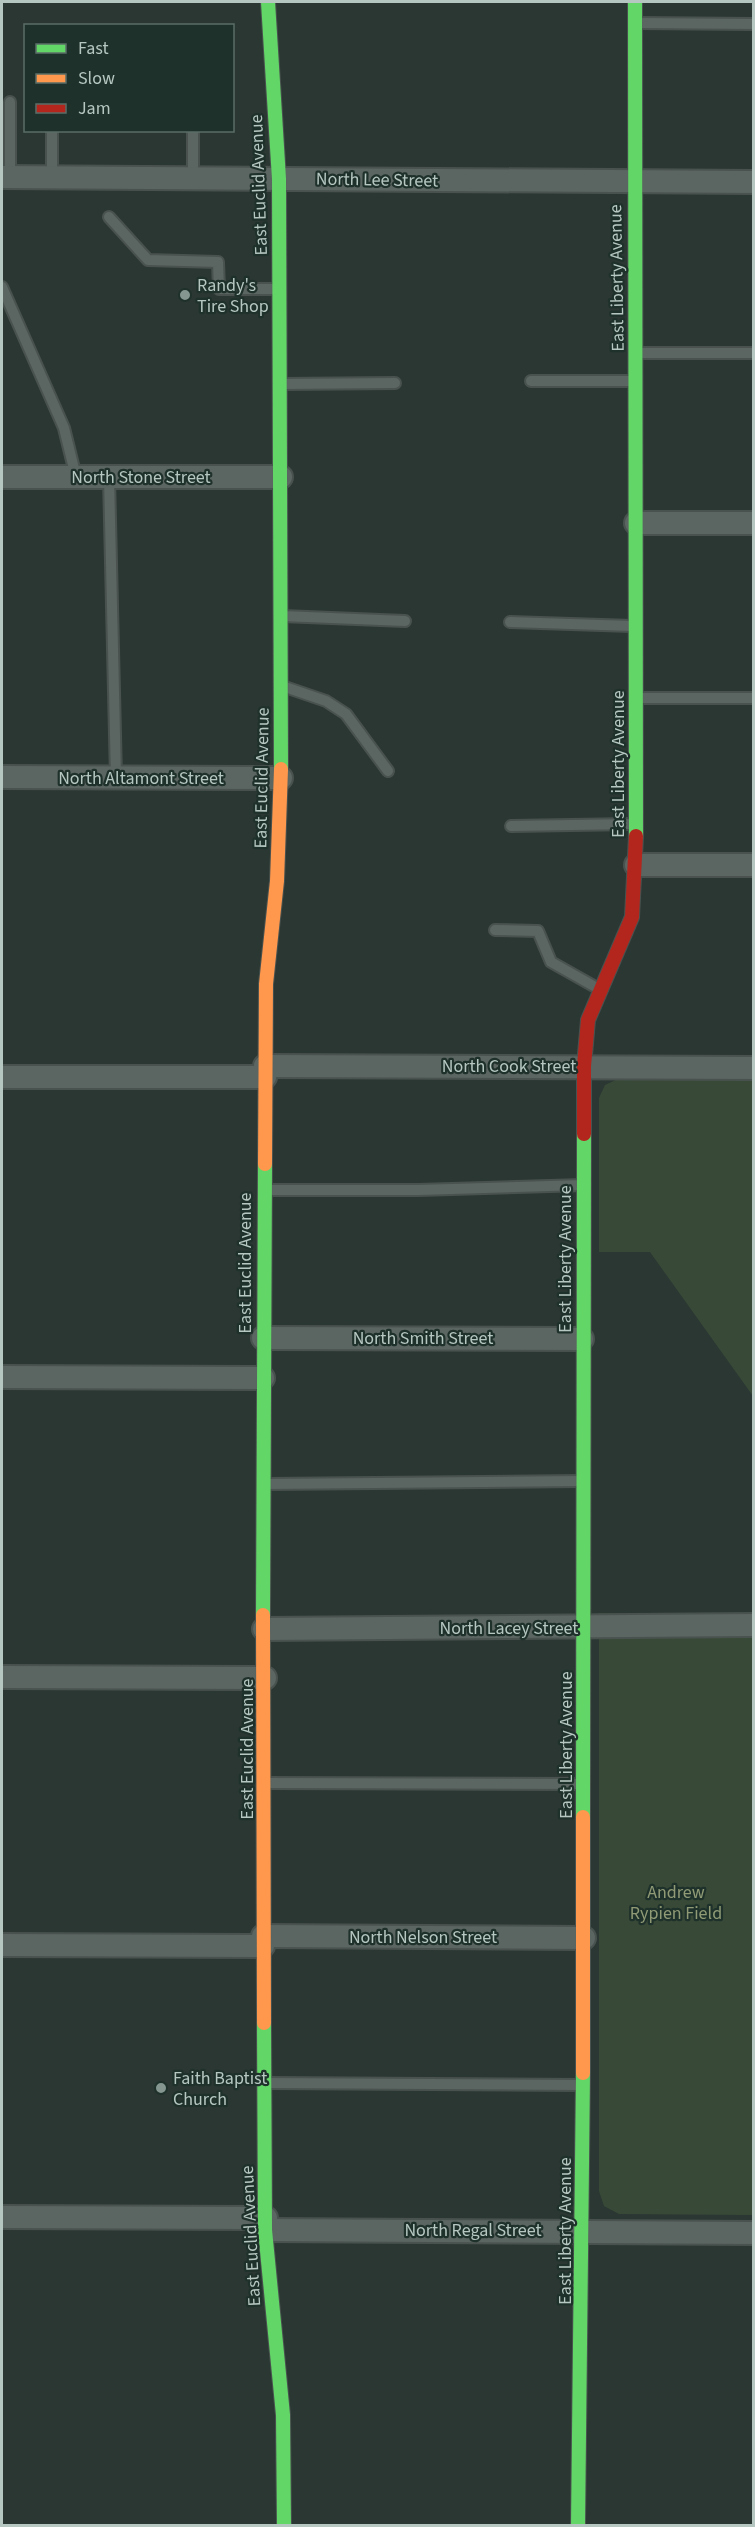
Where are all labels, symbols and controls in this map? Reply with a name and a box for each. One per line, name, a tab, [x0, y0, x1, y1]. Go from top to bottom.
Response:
legend	[24, 24, 234, 132]
text: Fast	[78, 36, 109, 61]
text: Slow	[78, 66, 115, 91]
text: Jam	[78, 96, 111, 121]
street label: East Euclid Avenue	[244, 114, 274, 256]
street label: North Lee Street	[316, 166, 438, 194]
street label: East Liberty Avenue	[603, 204, 631, 352]
place label: Randy's Tire Shop	[197, 273, 269, 319]
marker: Randy's Tire Shop	[178, 288, 192, 302]
street label: North Stone Street	[71, 465, 211, 490]
street label: East Liberty Avenue	[606, 690, 631, 838]
street label: East Euclid Avenue	[248, 707, 276, 849]
street label: North Altamont Street	[58, 766, 224, 791]
street label: North Cook Street	[442, 1054, 576, 1079]
street label: East Liberty Avenue	[553, 1185, 578, 1333]
street label: East Euclid Avenue	[233, 1192, 258, 1334]
street label: North Smith Street	[353, 1326, 493, 1351]
street label: North Lacey Street	[440, 1616, 578, 1641]
street label: East Liberty Avenue	[554, 1671, 579, 1819]
street label: East Euclid Avenue	[235, 1678, 260, 1820]
park label: Andrew Rypien Field	[630, 1880, 722, 1926]
street label: North Nelson Street	[349, 1925, 497, 1950]
place label: Faith Baptist Church	[173, 2066, 267, 2112]
marker: Faith Baptist Church	[154, 2081, 168, 2095]
street label: East Liberty Avenue	[553, 2157, 578, 2305]
street label: East Euclid Avenue	[235, 2165, 267, 2307]
street label: North Regal Street	[404, 2218, 542, 2243]

